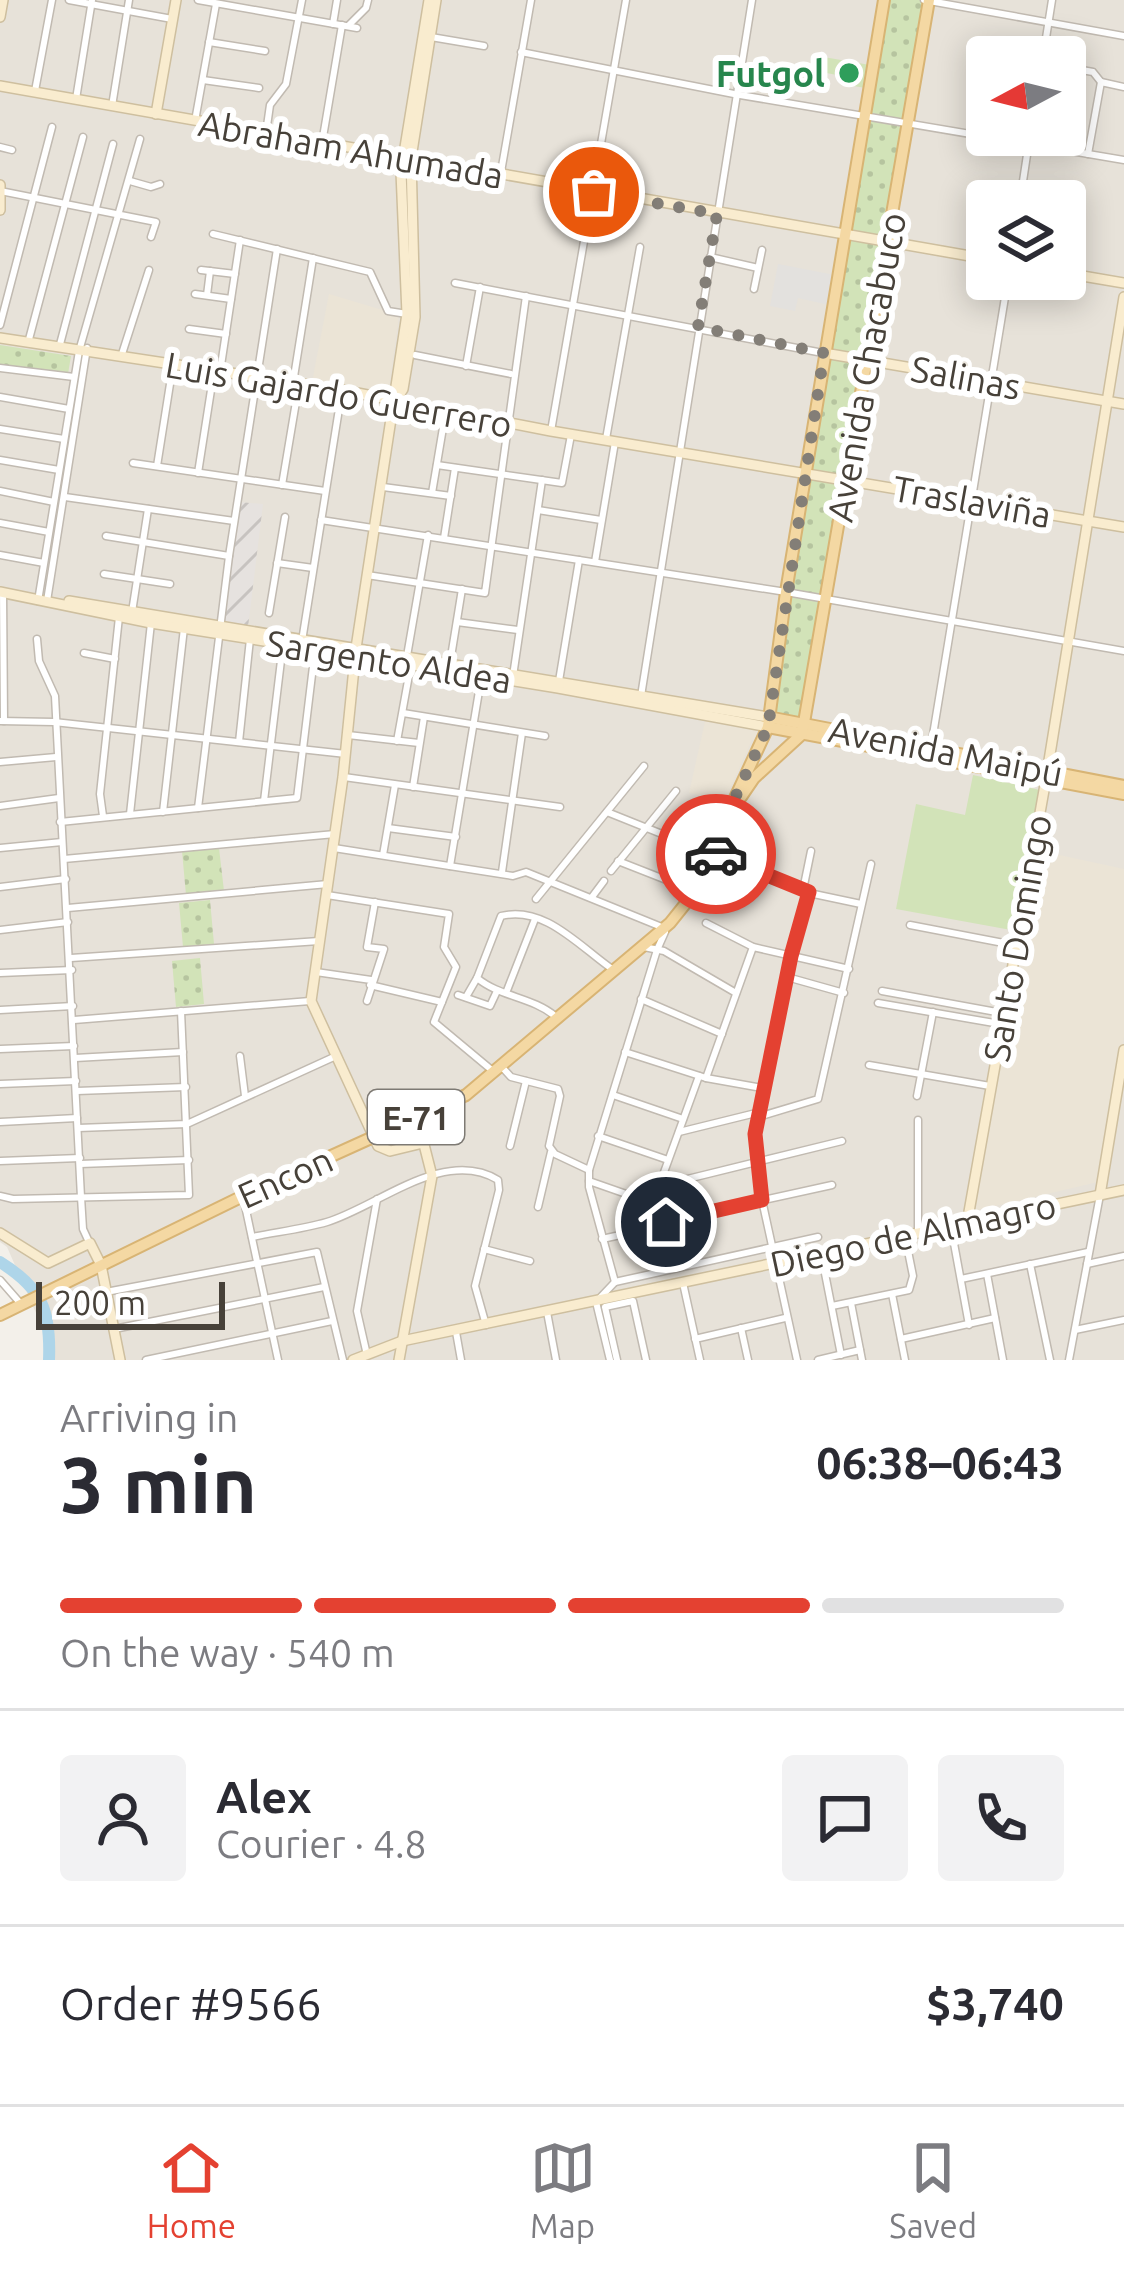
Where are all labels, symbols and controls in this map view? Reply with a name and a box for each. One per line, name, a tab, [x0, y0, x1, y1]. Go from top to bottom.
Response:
north arrow	[966, 36, 1086, 156]
map controls	[966, 36, 1086, 300]
place label: Futgol	[716, 53, 825, 94]
marker: Futgol	[836, 60, 862, 86]
street label: Abraham Ahumada	[195, 102, 507, 196]
pin	[543, 141, 645, 243]
icon: bag	[561, 159, 627, 225]
button: layers	[966, 180, 1086, 300]
street label: Avenida Chacabuco	[819, 209, 913, 525]
street label: Luis Gajardo Guerrero	[163, 343, 515, 445]
street label: Salinas	[908, 347, 1024, 407]
street label: Traslaviña	[890, 467, 1054, 535]
street label: Sargento Aldea	[263, 621, 515, 701]
street label: Avenida Maipú	[825, 708, 1067, 794]
courier	[656, 794, 776, 914]
street label: Santo Domingo	[975, 811, 1059, 1065]
icon: car	[683, 821, 749, 887]
road number: E-71	[368, 1090, 464, 1144]
street label: Encon	[231, 1138, 339, 1216]
pin	[615, 1171, 717, 1273]
street label: Diego de Almagro	[766, 1184, 1060, 1284]
icon: home	[633, 1189, 699, 1255]
scale bar	[36, 1276, 225, 1329]
text: 200 m	[54, 1284, 146, 1321]
text: Arriving in	[60, 1396, 238, 1439]
text: 06:38–06:43	[816, 1437, 1064, 1488]
text: 3 min	[60, 1440, 257, 1528]
text: On the way · 540 m	[60, 1631, 395, 1674]
button: person	[60, 1755, 186, 1881]
button: chat	[782, 1755, 908, 1881]
button: phone	[938, 1755, 1064, 1881]
text: Alex	[216, 1771, 312, 1822]
text: Courier · 4.8	[216, 1822, 427, 1865]
text: Order #9566	[60, 1978, 322, 2029]
text: $3,740	[926, 1978, 1064, 2029]
tab: Home	[147, 2135, 236, 2244]
tab: Map	[530, 2135, 596, 2244]
tab: Saved	[889, 2135, 977, 2244]

